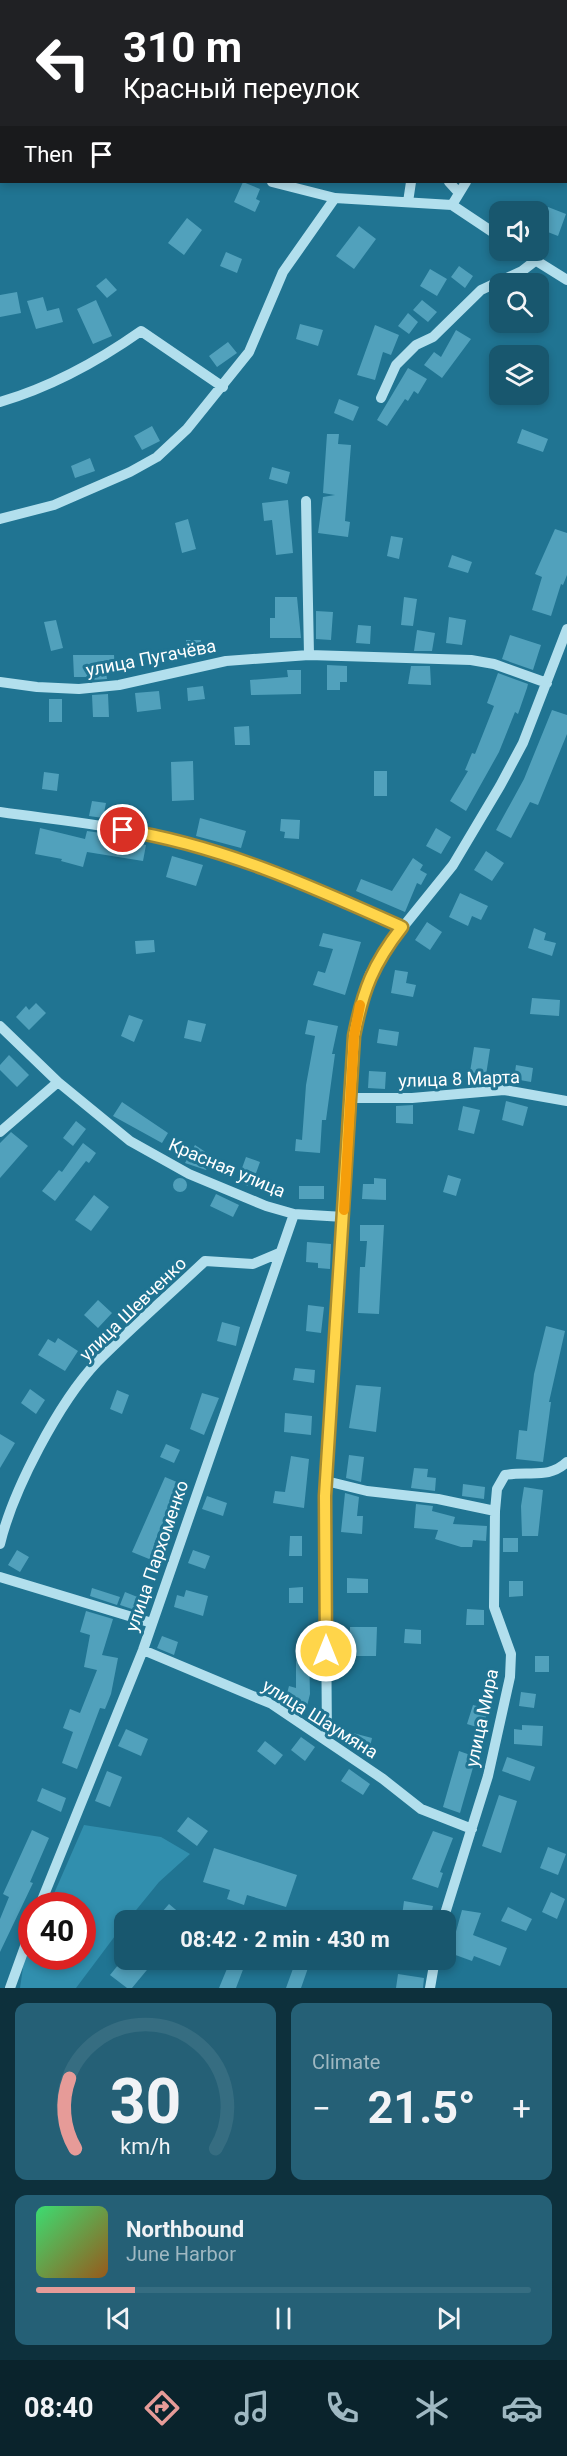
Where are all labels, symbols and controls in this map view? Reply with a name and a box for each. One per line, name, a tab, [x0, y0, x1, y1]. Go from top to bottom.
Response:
text: 310 m	[123, 23, 242, 72]
icon: left	[24, 24, 102, 102]
text: Красный переулок	[123, 73, 360, 105]
icon: arrive	[85, 138, 118, 171]
text: Then	[24, 142, 73, 167]
map controls	[489, 201, 549, 405]
button: sound	[489, 201, 549, 261]
button: search	[489, 273, 549, 333]
button: layers	[489, 345, 549, 405]
street label: улица Пугачёва	[84, 635, 218, 680]
pin	[97, 804, 148, 855]
icon: arrive	[106, 813, 139, 846]
street label: улица 8 Марта	[398, 1066, 520, 1091]
street label: Красная улица	[166, 1134, 289, 1202]
street label: улица Шевченко	[75, 1252, 190, 1365]
street label: улица Пархоменко	[121, 1477, 192, 1634]
position arrow	[294, 1619, 358, 1683]
street label: улица Мира	[461, 1667, 502, 1769]
street label: улица Шаумяна	[259, 1675, 382, 1763]
speed limit sign: 40	[18, 1892, 96, 1970]
text: 08:42 · 2 min · 430 m	[180, 1927, 390, 1952]
text: Climate	[312, 2050, 380, 2074]
text: 30	[110, 2065, 181, 2138]
text: 21.5°	[368, 2081, 476, 2134]
text: −	[312, 2089, 331, 2128]
text: +	[512, 2089, 531, 2128]
text: km/h	[120, 2134, 171, 2159]
text: Northbound	[126, 2217, 244, 2242]
text: June Harbor	[126, 2242, 236, 2266]
icon: previous	[102, 2302, 135, 2335]
icon: pause	[267, 2302, 300, 2335]
icon: next	[432, 2302, 465, 2335]
icon: directions	[141, 2387, 183, 2429]
icon: music	[231, 2387, 273, 2429]
icon: phone	[321, 2387, 363, 2429]
icon: climate	[411, 2387, 453, 2429]
icon: car	[501, 2387, 543, 2429]
text: 08:40	[24, 2392, 94, 2424]

